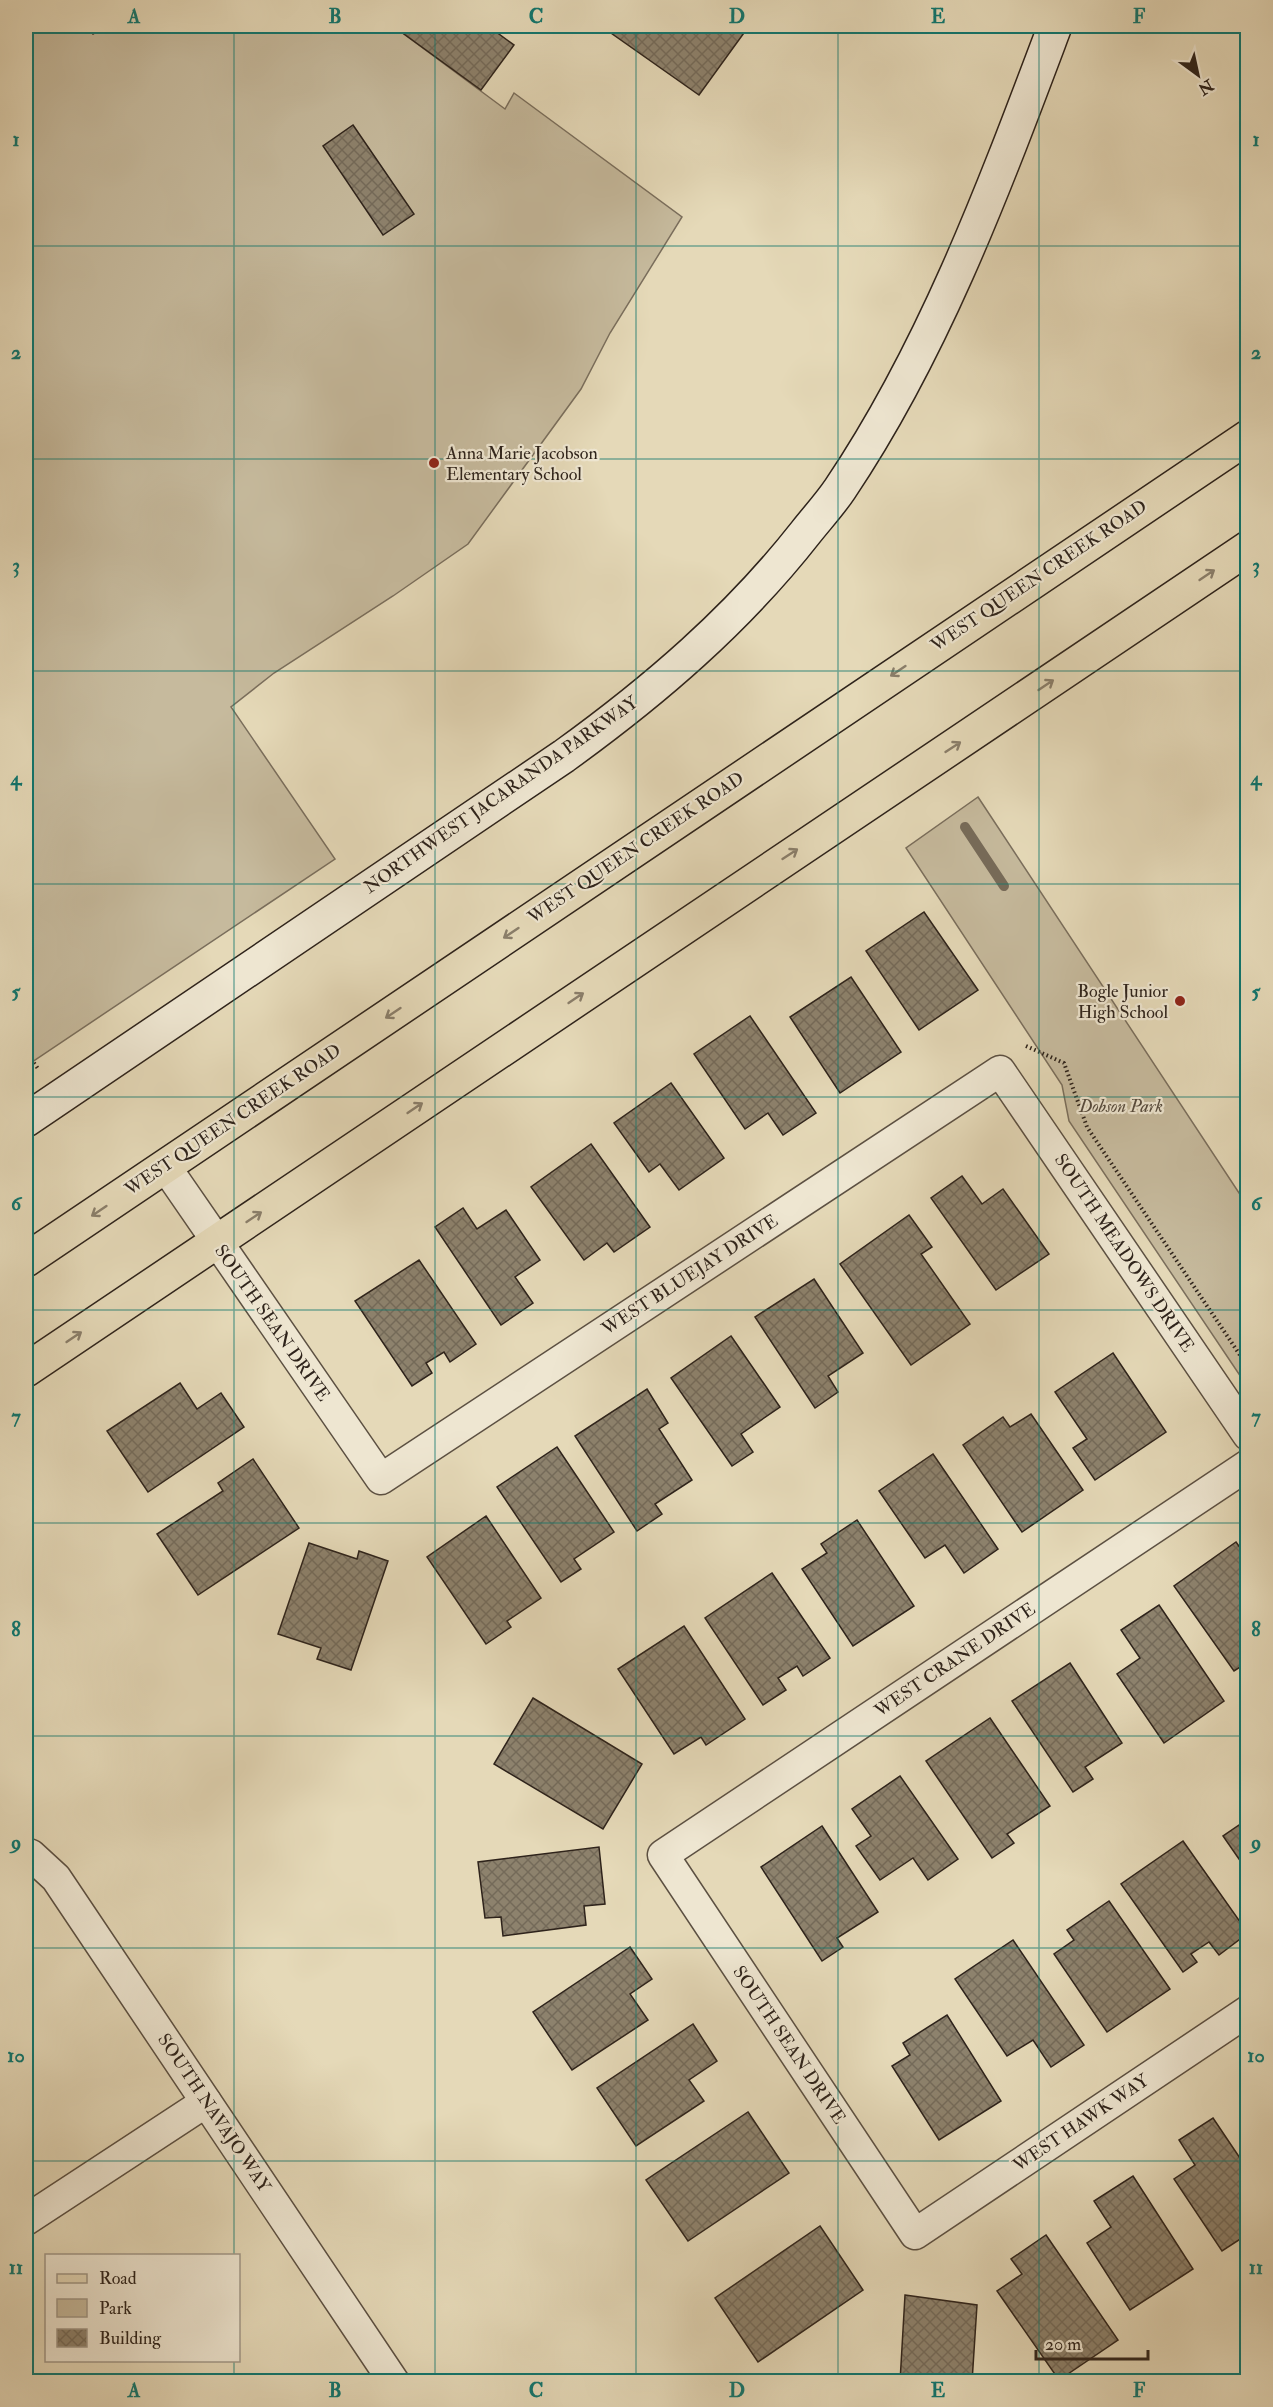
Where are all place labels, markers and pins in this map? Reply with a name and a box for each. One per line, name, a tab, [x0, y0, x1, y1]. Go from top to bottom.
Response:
place label: Anna Marie Jacobson Elementary School	[445, 442, 598, 486]
marker: Anna Marie Jacobson Elementary School	[427, 456, 441, 470]
place label: Bogle Junior High School	[1077, 980, 1168, 1024]
marker: Bogle Junior High School	[1173, 994, 1187, 1008]

